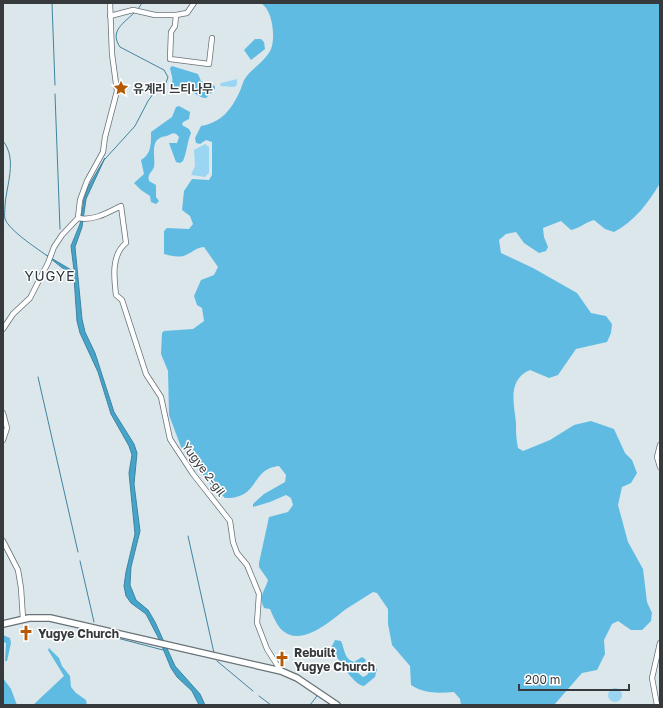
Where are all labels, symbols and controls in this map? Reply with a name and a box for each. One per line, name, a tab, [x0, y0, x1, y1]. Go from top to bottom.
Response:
place icon: 유계리 느티나무	[112, 79, 130, 97]
place label: 유계리 느티나무	[133, 81, 213, 96]
district label: YUGYE	[24, 267, 76, 284]
street label: Yugye 2-gil	[179, 439, 229, 499]
church icon: Yugye Church	[17, 624, 35, 642]
place label: Yugye Church	[38, 626, 119, 641]
place label: Rebuilt Yugye Church	[294, 645, 375, 674]
church icon: Rebuilt Yugye Church	[273, 650, 291, 668]
scale bar	[519, 666, 629, 692]
text: 200 m	[525, 672, 560, 687]

